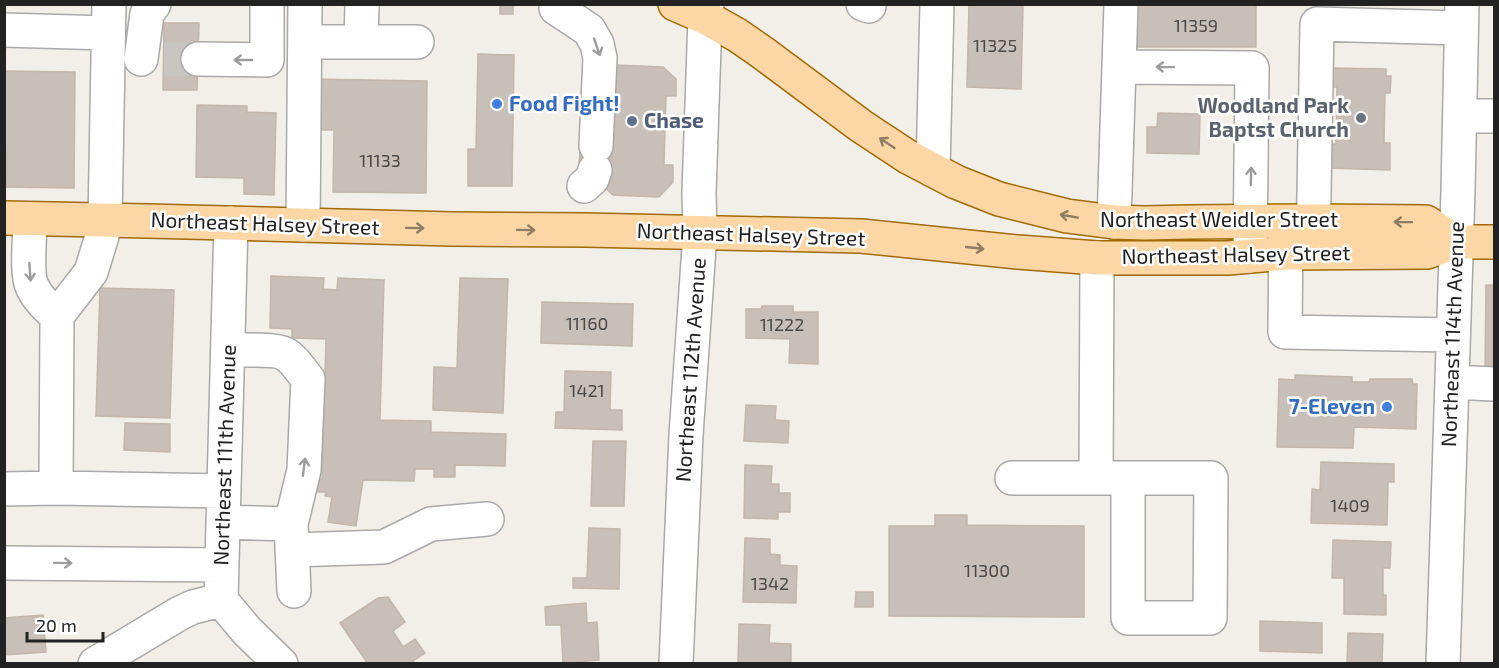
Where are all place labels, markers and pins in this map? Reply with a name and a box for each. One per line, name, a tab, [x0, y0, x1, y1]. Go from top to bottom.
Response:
place label: Food Fight!	[509, 90, 619, 115]
place label: Woodland Park Baptst Church	[1197, 92, 1349, 141]
marker: Food Fight!	[490, 97, 504, 111]
place label: Chase	[644, 107, 704, 132]
marker: Woodland Park Baptst Church	[1354, 111, 1368, 125]
marker: Chase	[625, 114, 639, 128]
place label: 7-Eleven	[1289, 393, 1375, 418]
marker: 7-Eleven	[1380, 400, 1394, 414]

